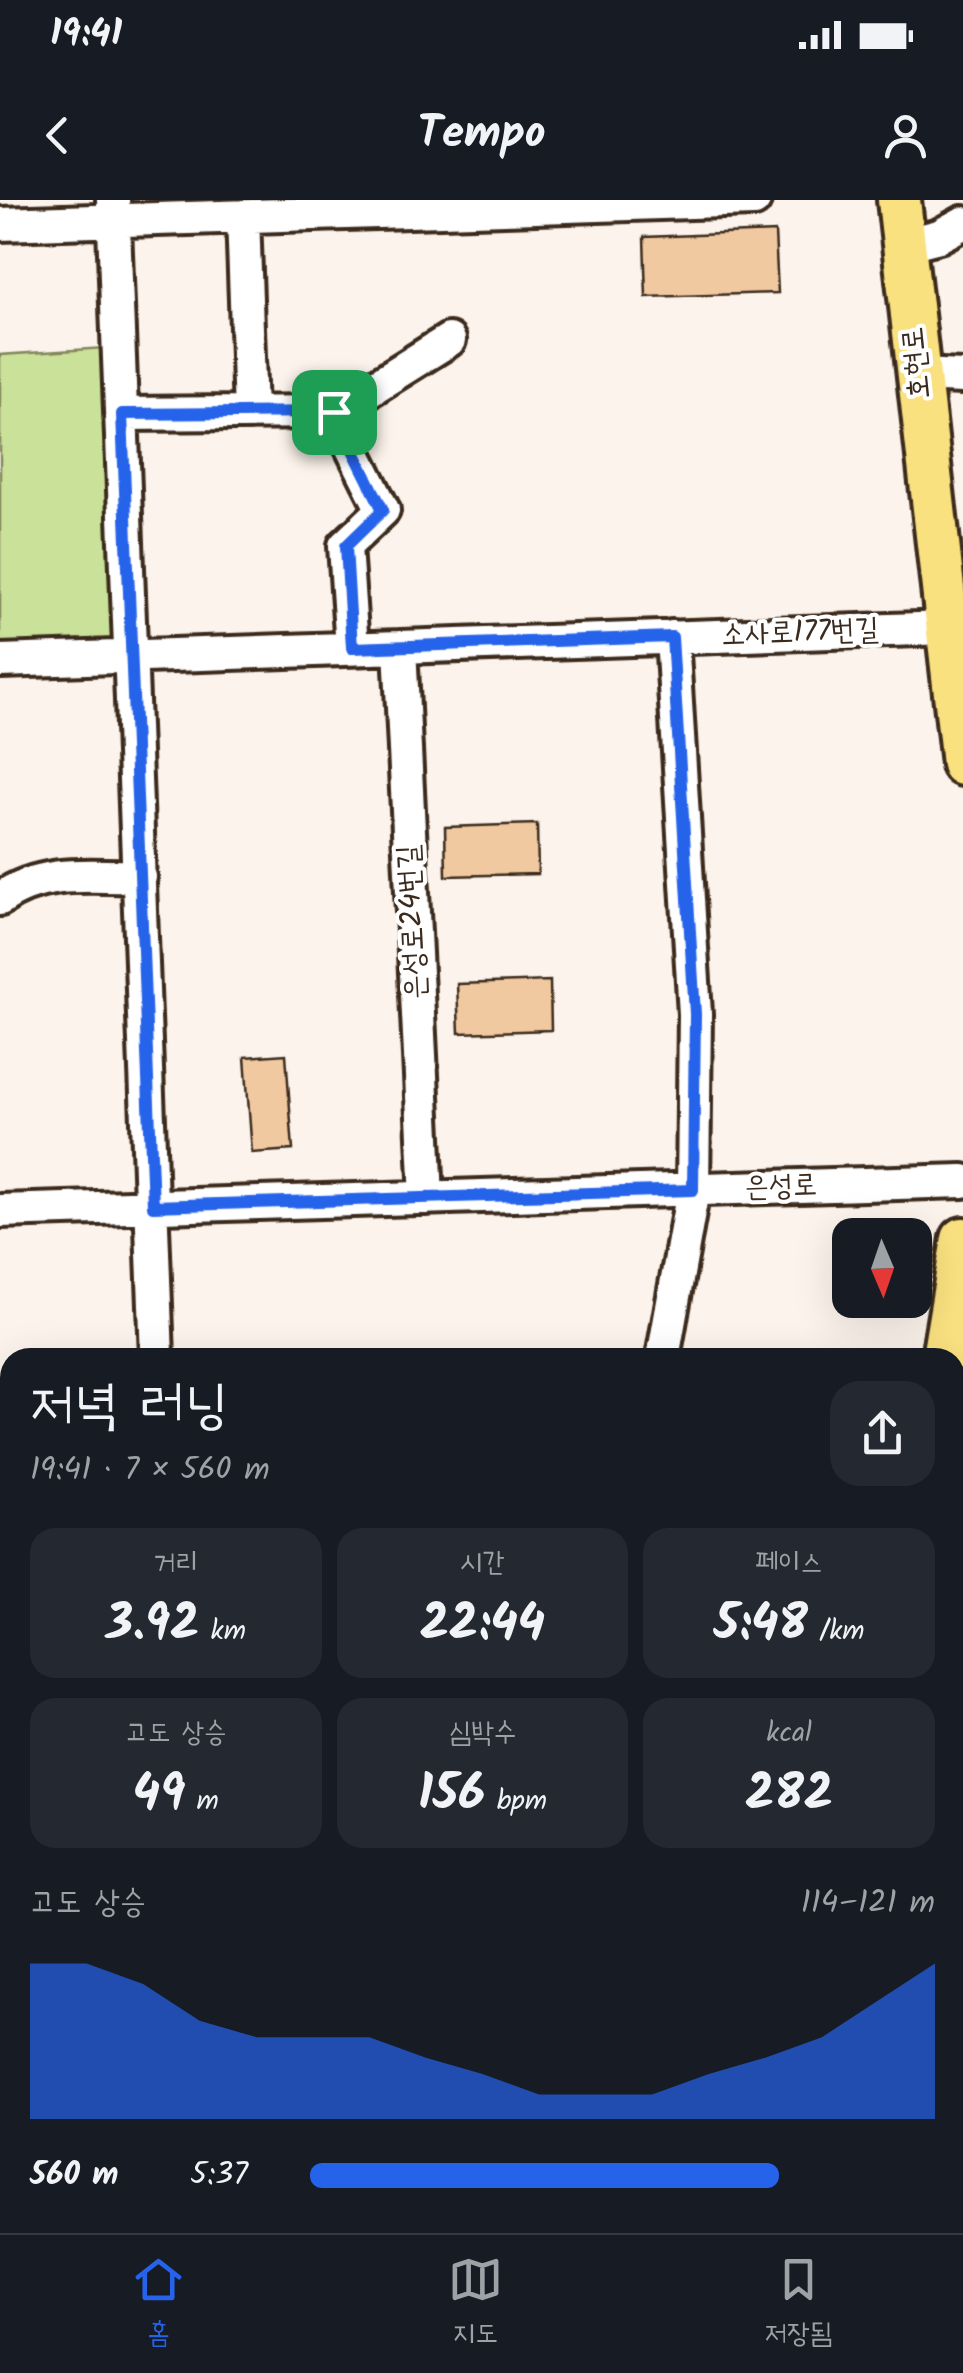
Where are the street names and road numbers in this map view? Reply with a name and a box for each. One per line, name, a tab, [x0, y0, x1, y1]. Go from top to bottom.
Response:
street label: 호현로	[889, 324, 945, 402]
street label: 소사로177번길	[720, 606, 880, 660]
street label: 은성로24번길	[385, 844, 441, 1000]
street label: 은성로	[744, 1162, 818, 1212]

